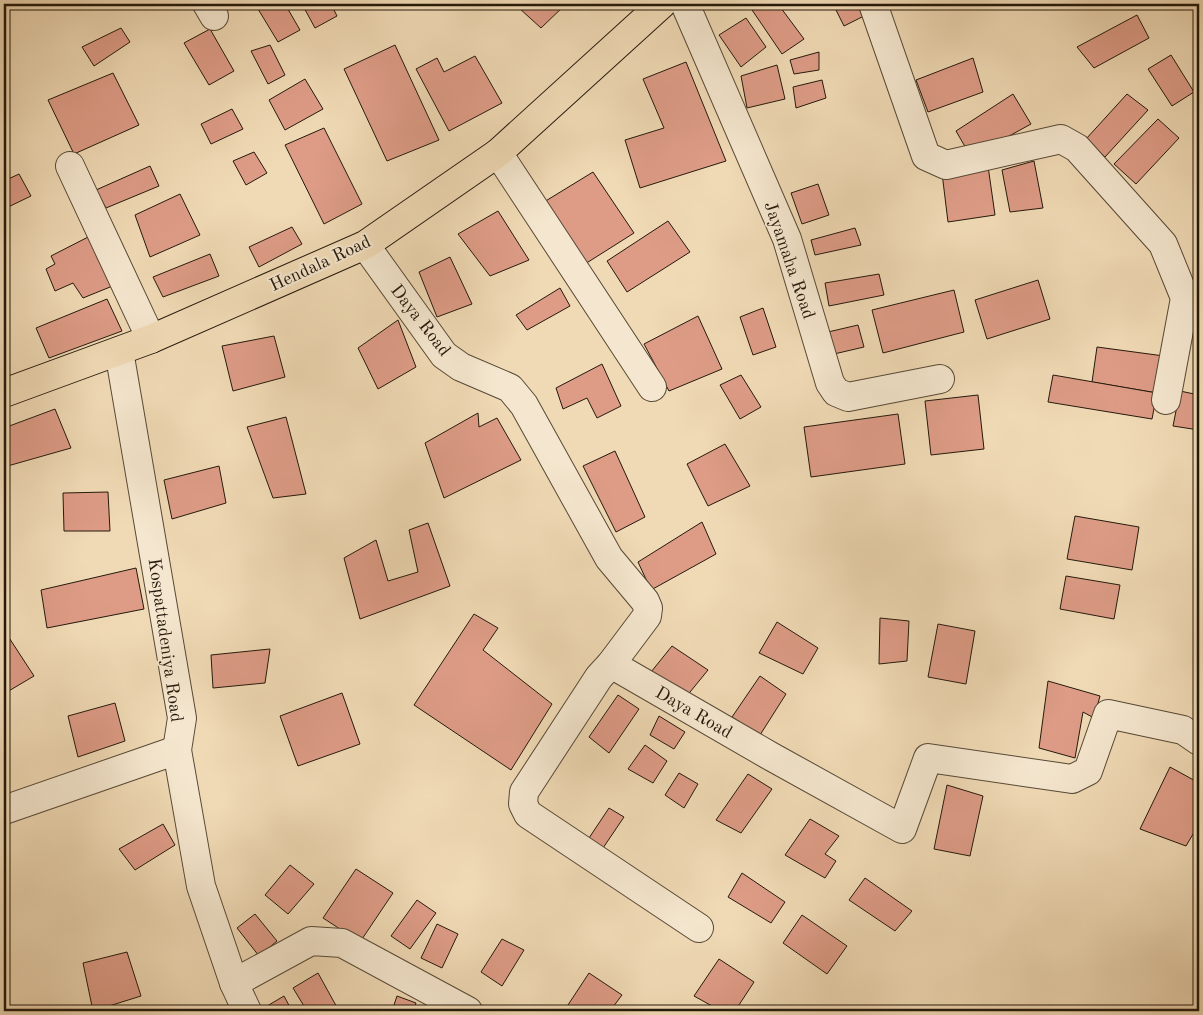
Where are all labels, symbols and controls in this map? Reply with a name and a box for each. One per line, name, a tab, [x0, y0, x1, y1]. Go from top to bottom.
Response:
street label: Jayamaha Road	[760, 199, 818, 322]
street label: Hendala Road	[267, 233, 374, 295]
street label: Daya Road	[387, 281, 454, 360]
street label: Kospattadeniya Road	[145, 557, 185, 723]
street label: Daya Road	[652, 684, 735, 742]

